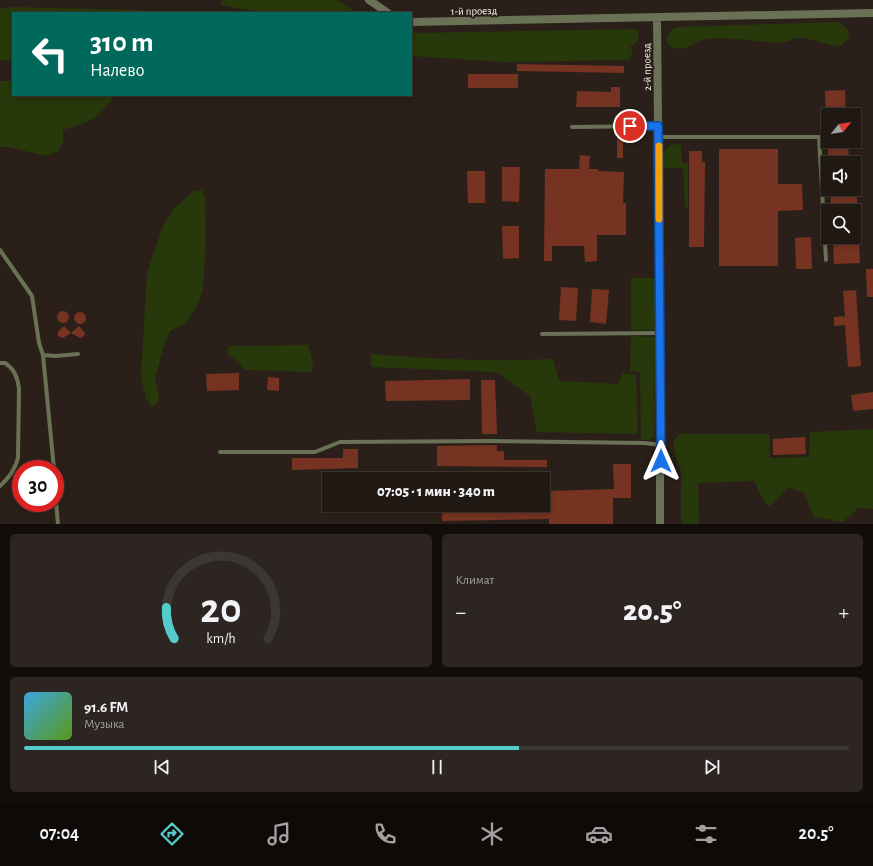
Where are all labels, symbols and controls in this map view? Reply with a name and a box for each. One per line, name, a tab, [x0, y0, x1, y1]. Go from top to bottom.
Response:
street label: 1-й проезд	[451, 5, 498, 17]
icon: left	[24, 28, 76, 80]
text: 310 m	[90, 29, 154, 57]
street label: 2-й проезд	[641, 43, 653, 91]
text: Налево	[90, 62, 144, 80]
north arrow	[821, 108, 861, 148]
map controls	[821, 108, 861, 244]
pin	[613, 109, 647, 143]
icon: arrive	[619, 115, 641, 137]
button: sound	[821, 156, 861, 196]
button: search	[821, 204, 861, 244]
position arrow	[640, 440, 682, 482]
speed limit sign: 30	[12, 460, 64, 512]
text: 07:05 · 1 мин · 340 m	[377, 484, 495, 499]
text: Климат	[456, 574, 494, 587]
text: 20	[200, 588, 241, 629]
text: 20.5°	[623, 596, 682, 626]
text: −	[456, 601, 466, 623]
text: +	[838, 601, 849, 623]
text: km/h	[206, 631, 235, 645]
text: 91.6 FM	[84, 700, 128, 715]
text: Музыка	[84, 718, 125, 731]
icon: previous	[151, 756, 173, 778]
icon: pause	[426, 756, 448, 778]
icon: next	[701, 756, 723, 778]
icon: directions	[158, 820, 186, 848]
icon: music	[265, 820, 293, 848]
icon: phone	[371, 820, 399, 848]
icon: climate	[478, 820, 506, 848]
icon: car	[585, 820, 613, 848]
icon: filters	[692, 820, 720, 848]
text: 07:04	[39, 825, 79, 843]
text: 20.5°	[799, 825, 834, 843]

